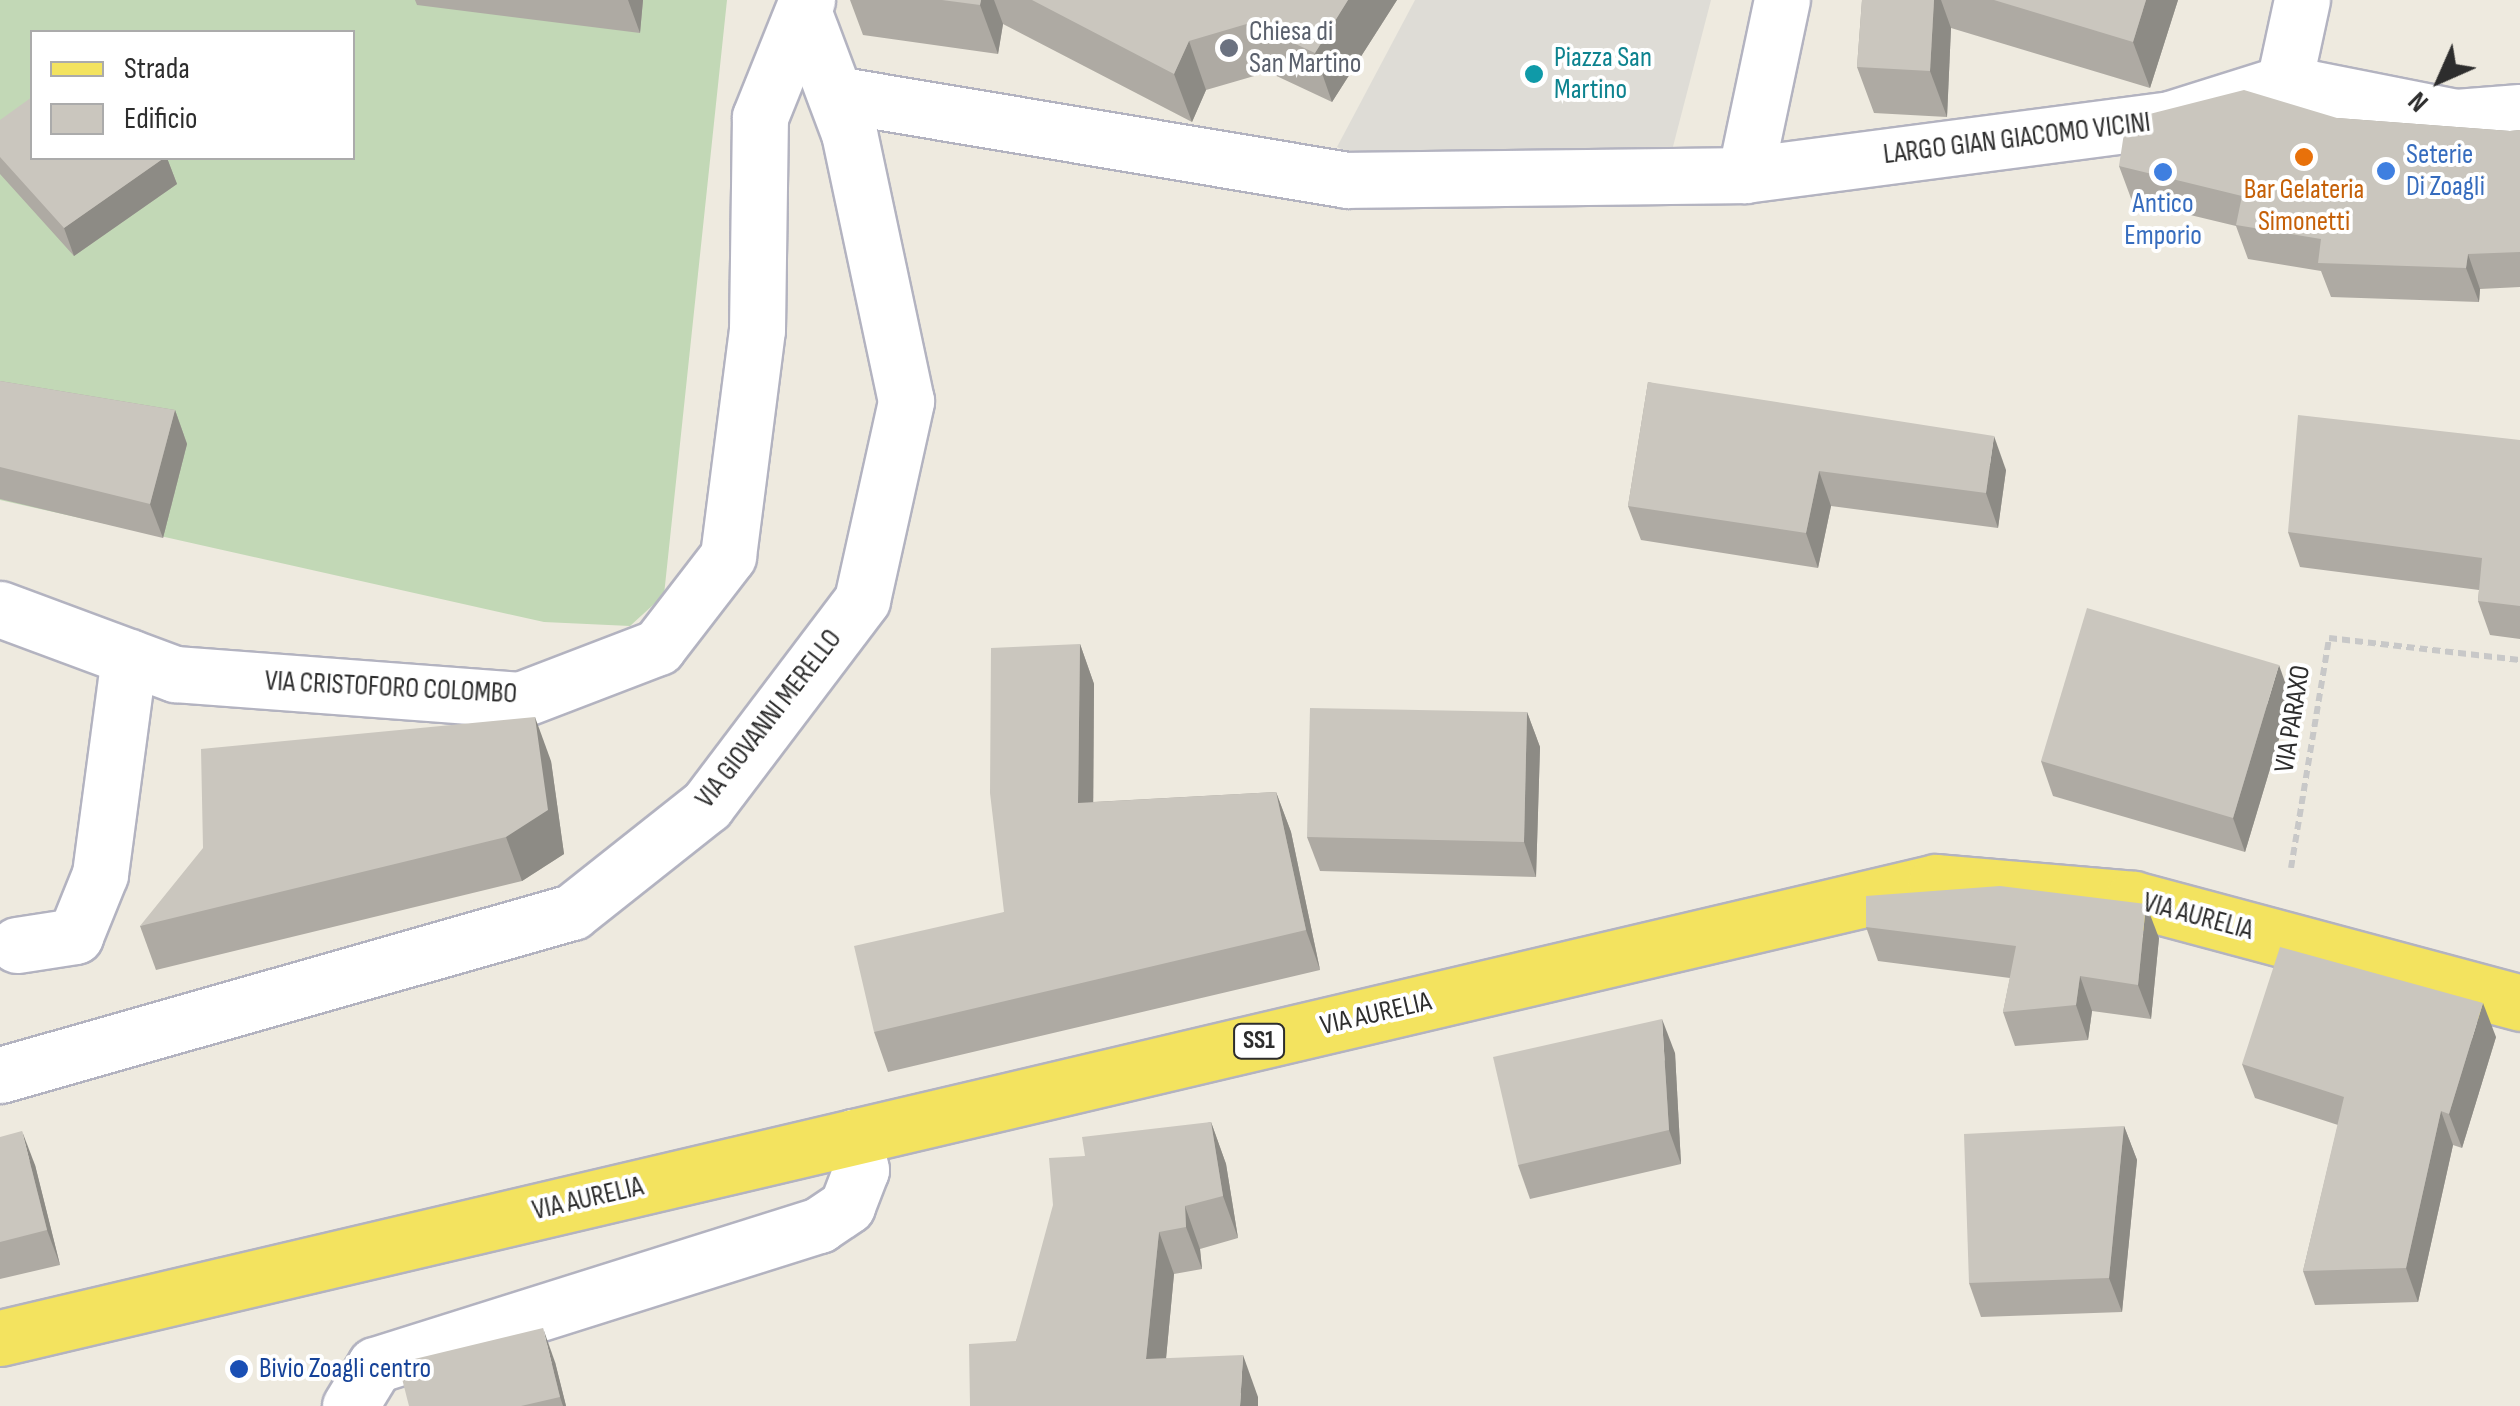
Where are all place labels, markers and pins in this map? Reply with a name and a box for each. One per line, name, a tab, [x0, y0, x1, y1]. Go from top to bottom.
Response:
place label: Chiesa di San Martino	[1249, 15, 1361, 81]
marker: Chiesa di San Martino	[1218, 37, 1240, 59]
place label: Piazza San Martino	[1554, 41, 1652, 107]
marker: Piazza San Martino	[1523, 63, 1545, 85]
place label: Seterie Di Zoagli	[2406, 138, 2485, 204]
marker: Bar Gelateria Simonetti	[2293, 146, 2315, 168]
marker: Seterie Di Zoagli	[2375, 160, 2397, 182]
marker: Antico Emporio	[2152, 161, 2174, 183]
place label: Bar Gelateria Simonetti	[2244, 173, 2364, 239]
place label: Antico Emporio	[2124, 187, 2202, 253]
place label: Bivio Zoagli centro	[259, 1352, 431, 1386]
marker: Bivio Zoagli centro	[228, 1358, 250, 1380]

